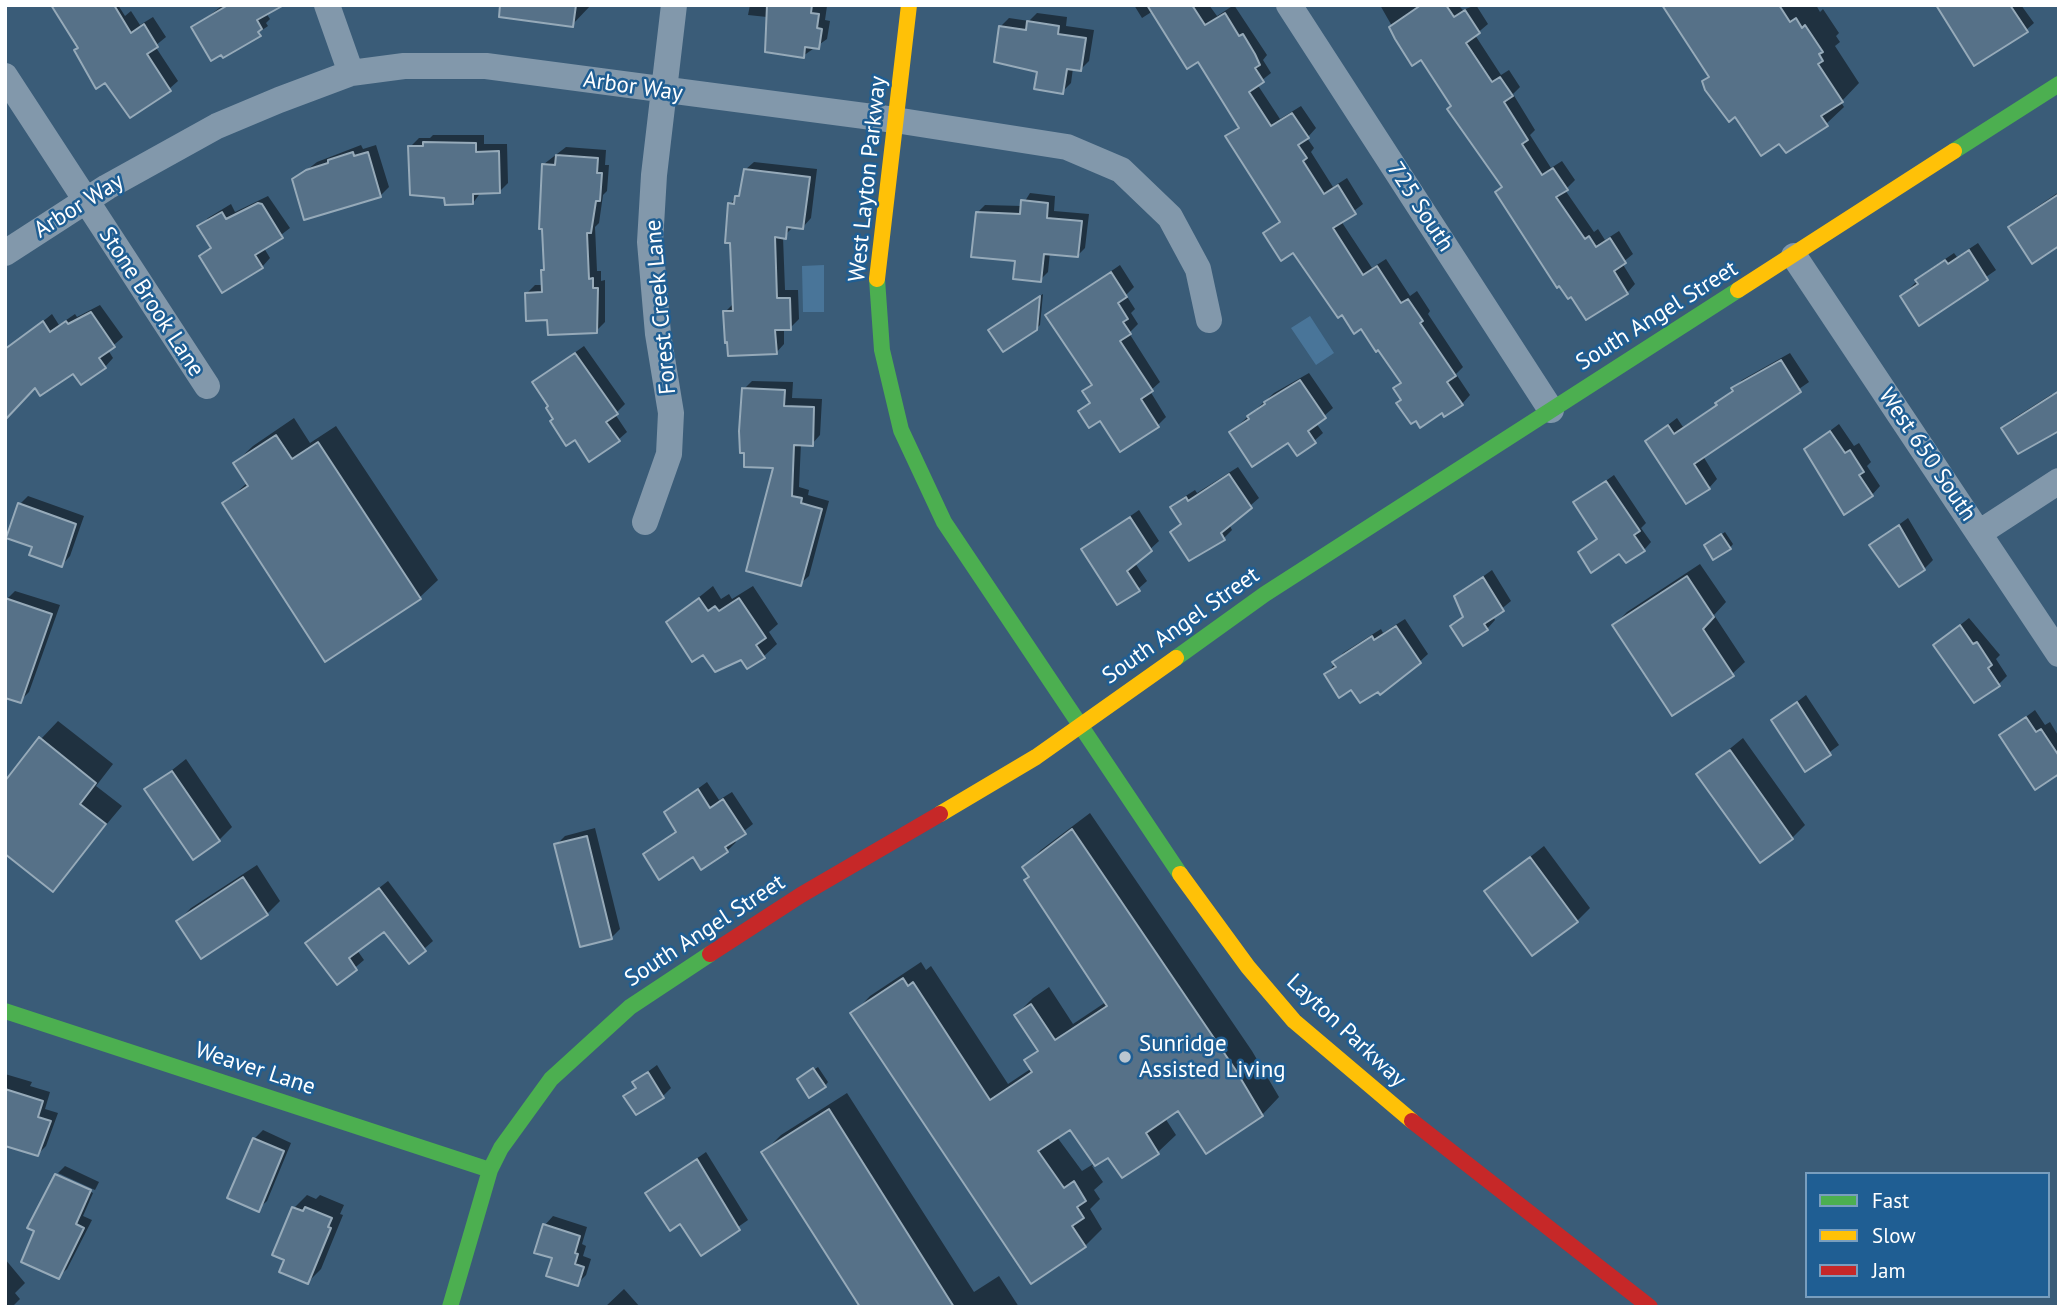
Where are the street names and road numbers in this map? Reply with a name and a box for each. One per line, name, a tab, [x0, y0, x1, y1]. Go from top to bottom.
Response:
street label: Arbor Way	[581, 66, 685, 108]
street label: West Layton Parkway	[843, 75, 893, 283]
street label: 725 South	[1381, 157, 1459, 257]
street label: Arbor Way	[29, 168, 129, 244]
street label: Forest Creek Lane	[640, 218, 682, 396]
street label: Stone Brook Lane	[92, 222, 210, 382]
street label: South Angel Street	[1571, 255, 1743, 377]
street label: West 650 South	[1872, 383, 1982, 527]
street label: South Angel Street	[1097, 562, 1265, 690]
street label: South Angel Street	[620, 869, 790, 993]
street label: Layton Parkway	[1280, 969, 1412, 1093]
street label: Weaver Lane	[191, 1037, 319, 1101]

